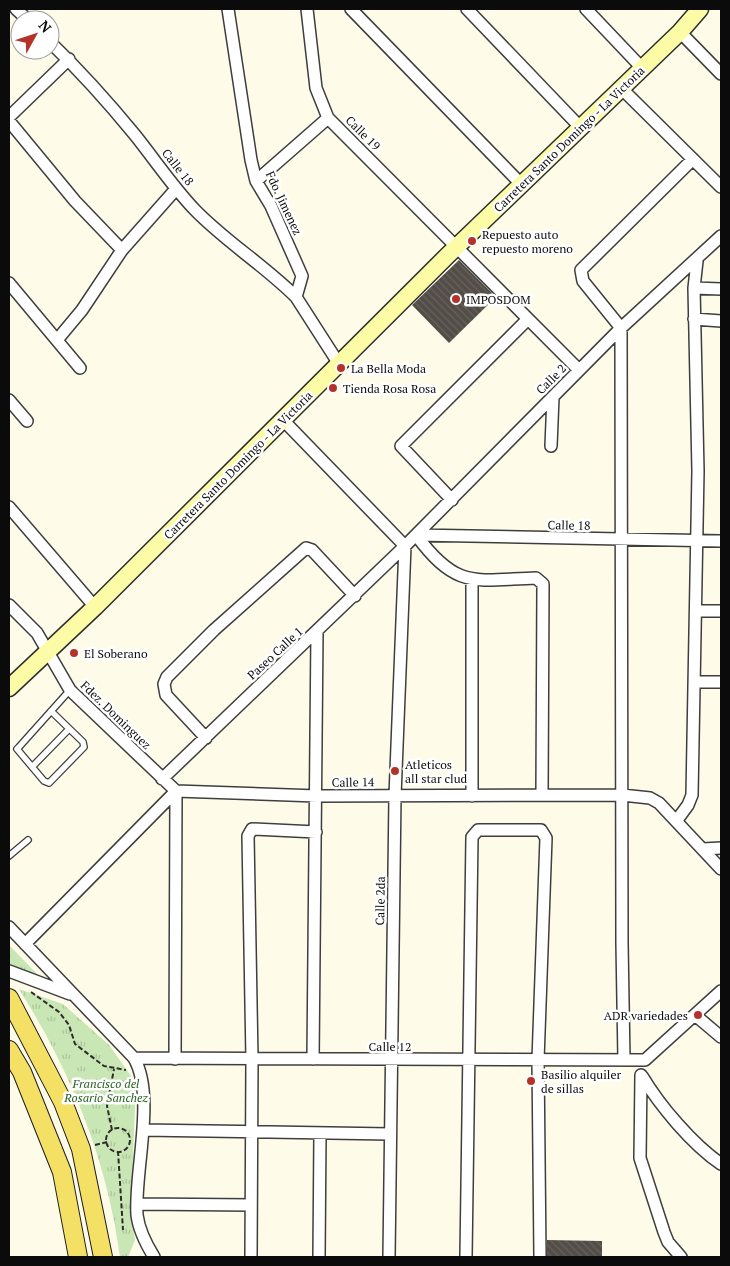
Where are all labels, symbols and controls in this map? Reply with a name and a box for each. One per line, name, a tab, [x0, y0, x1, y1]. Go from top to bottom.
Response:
north arrow	[10, 10, 60, 60]
text: N	[35, 16, 56, 37]
street label: Carretera Santo Domingo - La Victoria	[490, 63, 648, 215]
street label: Calle 19	[343, 113, 383, 153]
street label: Calle 18	[159, 146, 197, 188]
street label: Fdo. Jimenez	[263, 169, 305, 237]
place label: Repuesto auto repuesto moreno	[482, 227, 573, 256]
marker: Repuesto auto repuesto moreno	[466, 235, 478, 247]
place label: IMPOSDOM	[466, 292, 531, 307]
marker: IMPOSDOM	[450, 293, 462, 305]
place label: La Bella Moda	[351, 361, 426, 376]
street label: Calle 2	[533, 361, 569, 397]
marker: La Bella Moda	[335, 362, 347, 374]
place label: Tienda Rosa Rosa	[343, 381, 436, 396]
marker: Tienda Rosa Rosa	[327, 382, 339, 394]
street label: Carretera Santo Domingo - La Victoria	[161, 388, 315, 542]
street label: Calle 18	[547, 517, 591, 533]
street label: Paseo Calle 1	[244, 624, 306, 682]
place label: El Soberano	[84, 646, 148, 661]
marker: El Soberano	[68, 647, 80, 659]
street label: Fdez. Dominguez	[78, 678, 154, 752]
place label: Atleticos all star clud	[405, 757, 468, 786]
marker: Atleticos all star clud	[389, 765, 401, 777]
street label: Calle 14	[331, 774, 375, 790]
street label: Calle 2da	[372, 876, 388, 926]
place label: ADR variedades	[604, 1008, 688, 1023]
marker: ADR variedades	[692, 1009, 704, 1021]
street label: Calle 12	[369, 1039, 411, 1054]
place label: Basilio alquiler de sillas	[541, 1067, 621, 1096]
marker: Basilio alquiler de sillas	[525, 1075, 537, 1087]
park label: Francisco del Rosario Sanchez	[63, 1076, 149, 1105]

